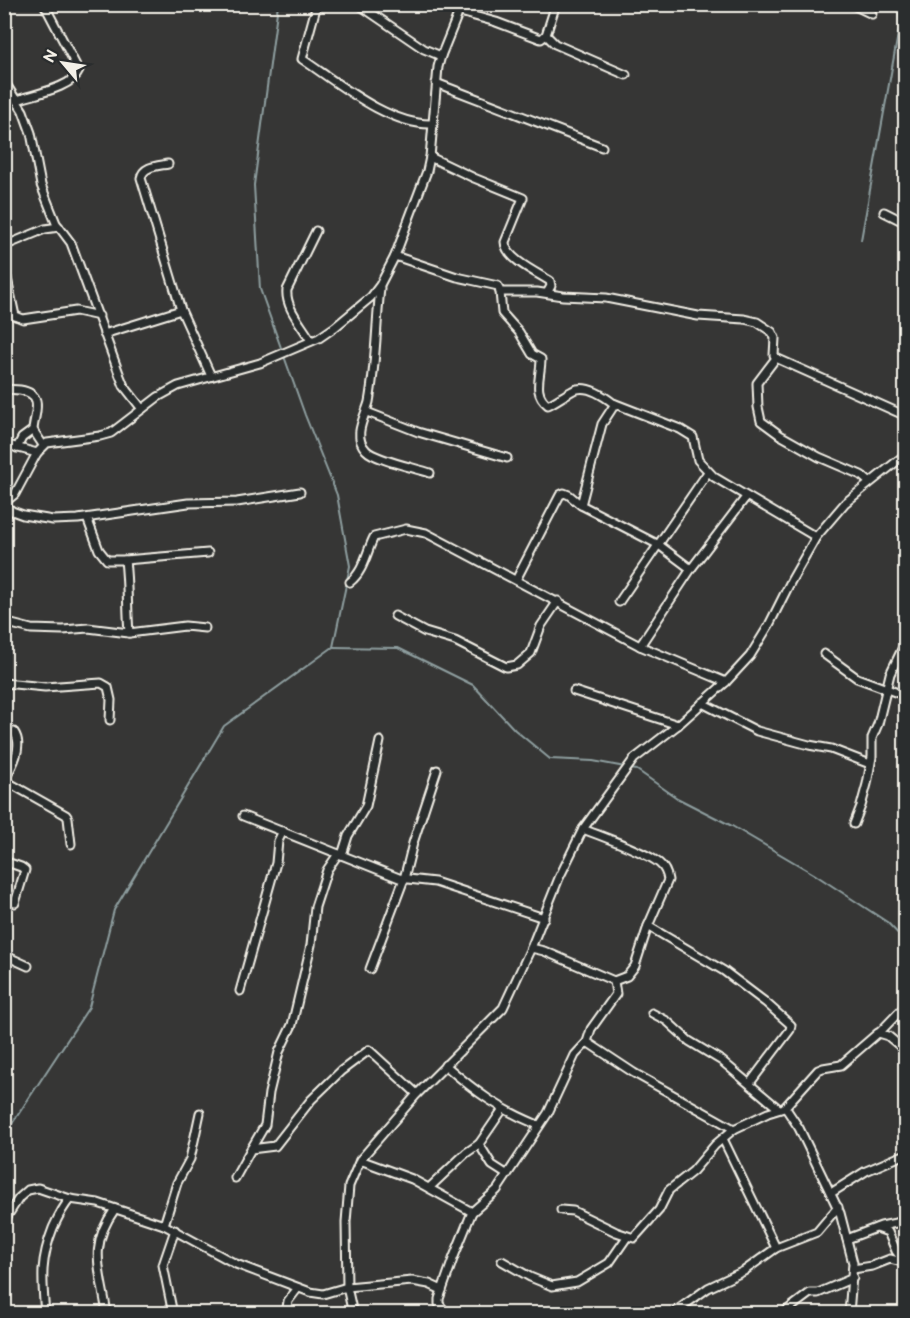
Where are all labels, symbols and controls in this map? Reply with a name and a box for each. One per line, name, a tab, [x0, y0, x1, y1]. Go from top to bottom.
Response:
north arrow	[33, 33, 93, 93]
text: N	[40, 47, 62, 66]

